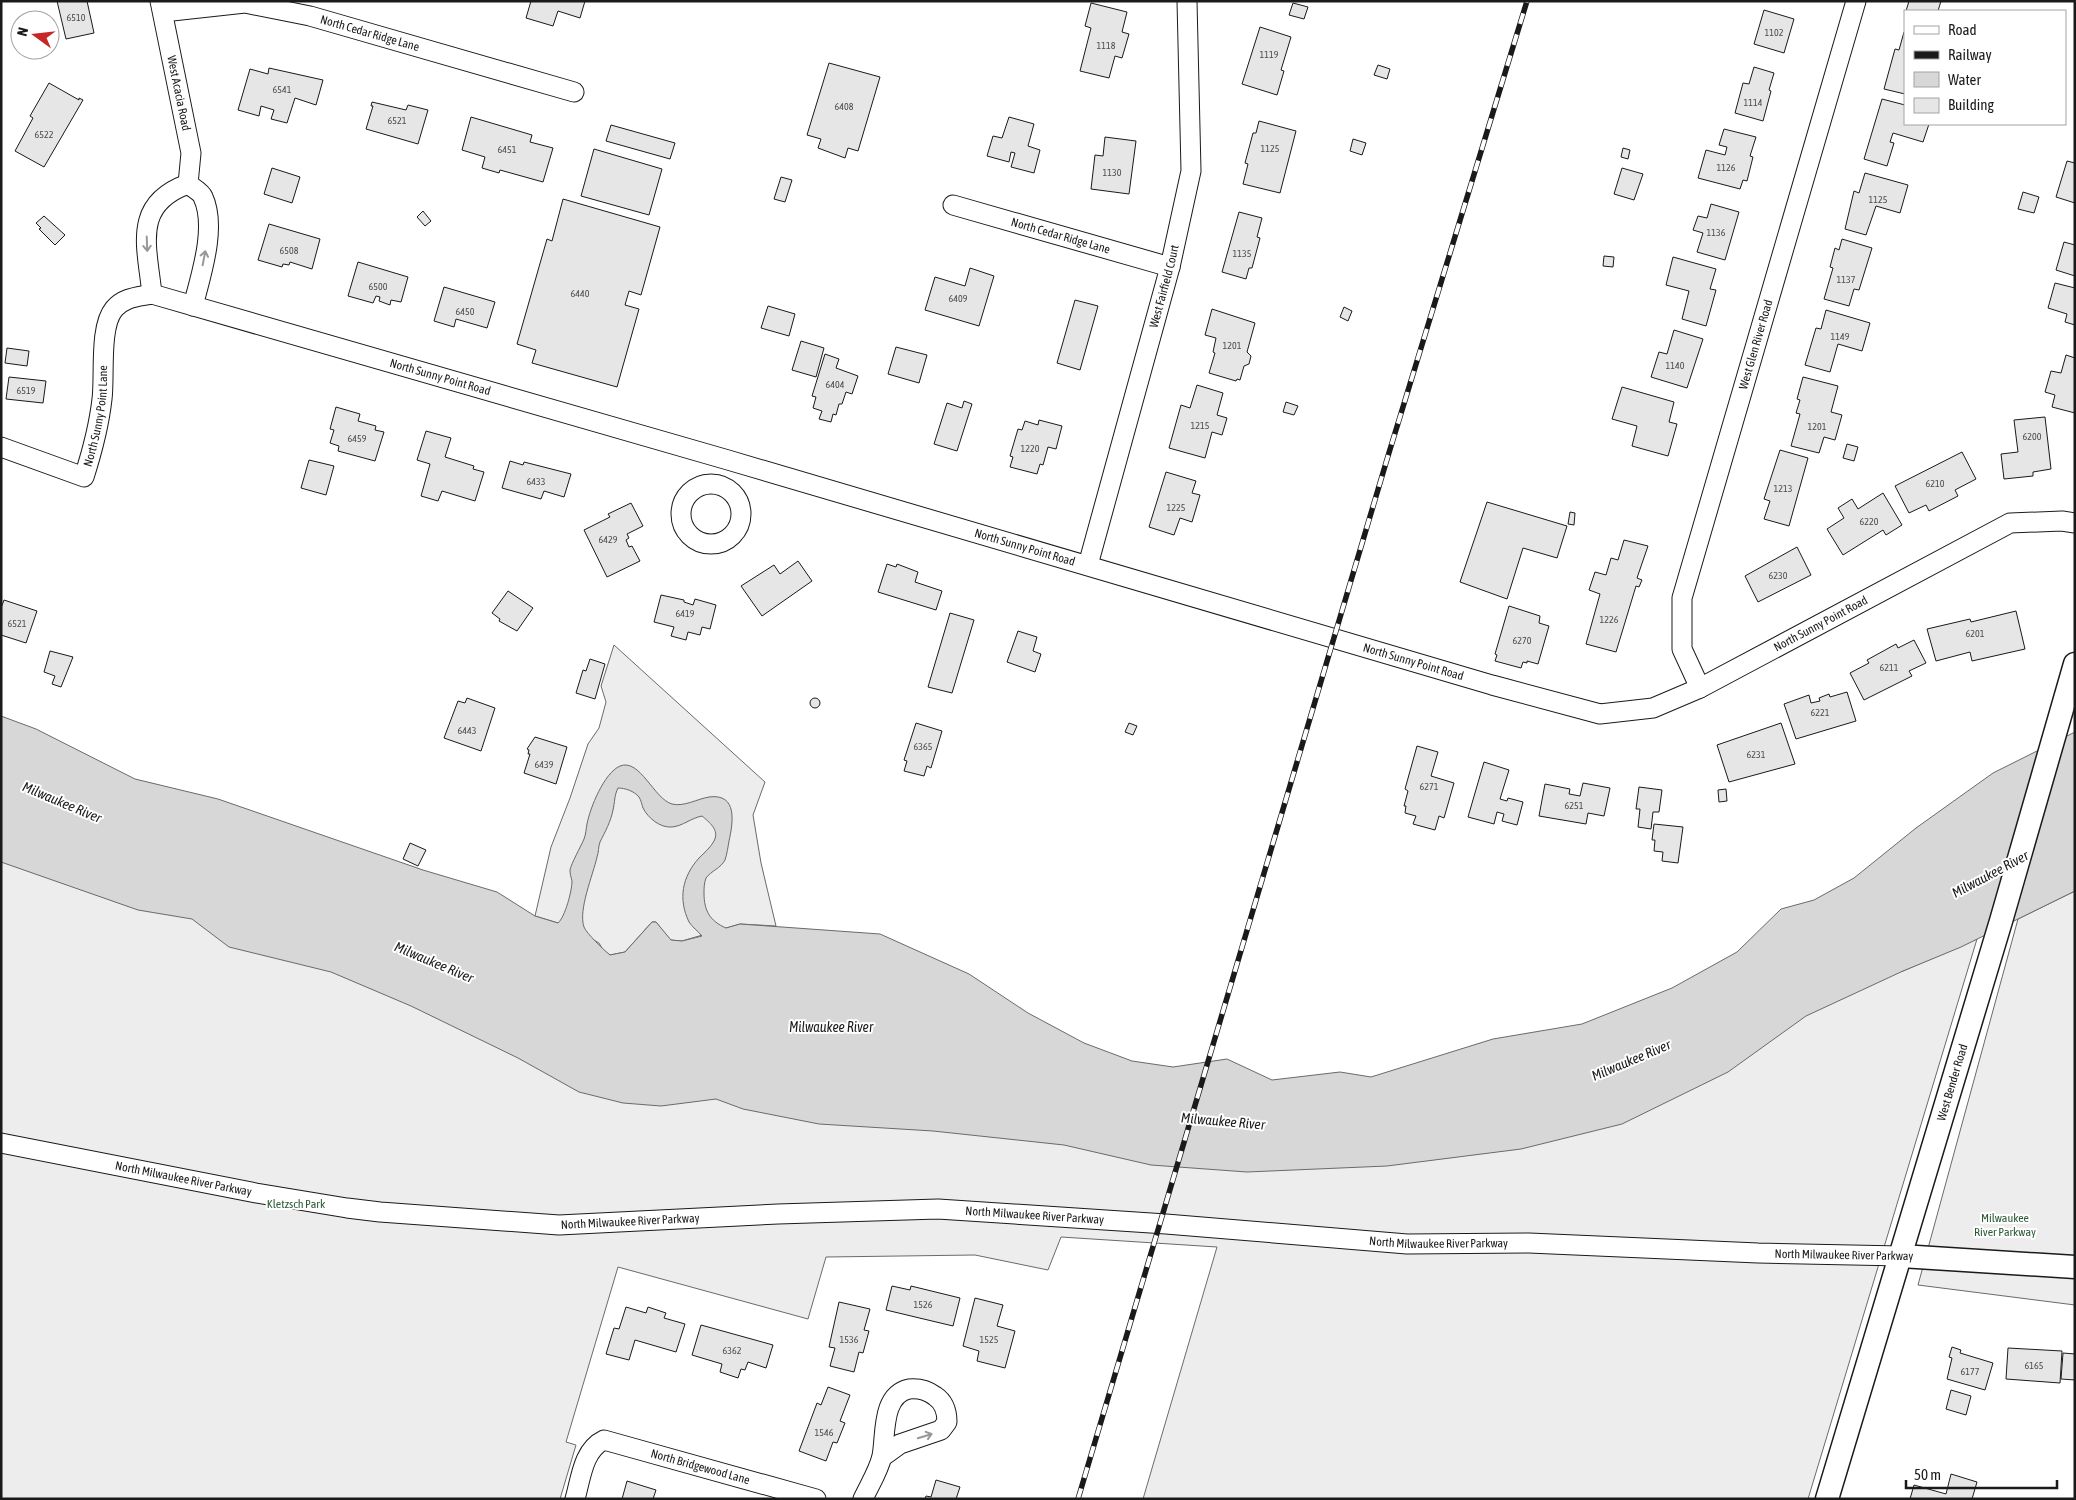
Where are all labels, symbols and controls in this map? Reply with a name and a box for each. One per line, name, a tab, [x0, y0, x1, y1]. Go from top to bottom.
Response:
north arrow	[10, 10, 60, 60]
legend	[1904, 10, 2066, 125]
house number: 6510	[67, 12, 86, 23]
street label: North Cedar Ridge Lane	[319, 12, 421, 54]
text: Road	[1948, 21, 1977, 38]
text: N	[14, 26, 31, 38]
house number: 1102	[1765, 27, 1784, 38]
house number: 1118	[1097, 40, 1116, 51]
text: Railway	[1948, 46, 1992, 63]
house number: 1119	[1260, 49, 1279, 60]
street label: West Acacia Road	[164, 54, 193, 132]
text: Water	[1948, 71, 1981, 88]
house number: 6541	[273, 84, 292, 95]
text: Building	[1948, 96, 1994, 113]
house number: 1114	[1744, 97, 1763, 108]
house number: 6408	[835, 101, 854, 112]
house number: 6521	[388, 115, 407, 126]
house number: 6522	[35, 129, 54, 140]
house number: 1125	[1261, 143, 1280, 154]
house number: 6451	[498, 144, 517, 155]
house number: 1126	[1717, 162, 1736, 173]
house number: 1130	[1103, 167, 1122, 178]
house number: 1125	[1869, 194, 1888, 205]
street label: North Cedar Ridge Lane	[1010, 215, 1112, 257]
house number: 1136	[1707, 227, 1726, 238]
one-way arrow	[142, 235, 152, 251]
street label: West Fairfield Court	[1147, 243, 1182, 329]
house number: 6508	[280, 245, 299, 256]
house number: 1135	[1233, 248, 1252, 259]
one-way arrow	[200, 251, 210, 267]
house number: 1137	[1837, 274, 1856, 285]
house number: 6500	[369, 281, 388, 292]
house number: 6440	[571, 288, 590, 299]
house number: 6409	[949, 293, 968, 304]
street label: West Glen River Road	[1736, 298, 1776, 391]
house number: 6450	[456, 306, 475, 317]
house number: 1149	[1831, 331, 1850, 342]
house number: 1201	[1223, 340, 1242, 351]
street label: North Sunny Point Road	[388, 356, 492, 398]
house number: 1140	[1666, 360, 1685, 371]
street label: North Sunny Point Lane	[81, 365, 110, 468]
house number: 6404	[826, 379, 845, 390]
house number: 6519	[17, 385, 36, 396]
house number: 1215	[1191, 420, 1210, 431]
house number: 1201	[1808, 421, 1827, 432]
house number: 6200	[2023, 431, 2042, 442]
house number: 6459	[348, 433, 367, 444]
house number: 1220	[1021, 443, 1040, 454]
house number: 6433	[527, 476, 546, 487]
house number: 6210	[1926, 478, 1945, 489]
house number: 1213	[1774, 483, 1793, 494]
house number: 1225	[1167, 502, 1186, 513]
house number: 6220	[1860, 516, 1879, 527]
street label: North Sunny Point Road	[973, 526, 1077, 569]
house number: 6429	[599, 534, 618, 545]
house number: 6230	[1769, 570, 1788, 581]
street label: North Sunny Point Road	[1771, 593, 1870, 654]
house number: 6419	[676, 608, 695, 619]
house number: 1226	[1600, 614, 1619, 625]
house number: 6521	[8, 618, 27, 629]
house number: 6201	[1966, 628, 1985, 639]
house number: 6270	[1513, 635, 1532, 646]
street label: North Sunny Point Road	[1361, 640, 1465, 683]
house number: 6211	[1880, 662, 1899, 673]
house number: 6221	[1811, 707, 1830, 718]
house number: 6443	[458, 725, 477, 736]
house number: 6365	[914, 741, 933, 752]
house number: 6231	[1747, 749, 1766, 760]
house number: 6439	[535, 759, 554, 770]
water label: Milwaukee River	[20, 778, 105, 826]
house number: 6271	[1420, 781, 1439, 792]
house number: 6251	[1565, 800, 1584, 811]
water label: Milwaukee River	[1949, 847, 2032, 901]
water label: Milwaukee River	[392, 938, 477, 986]
water label: Milwaukee River	[789, 1019, 874, 1035]
water label: Milwaukee River	[1589, 1036, 1674, 1084]
street label: West Bender Road	[1934, 1042, 1971, 1123]
water label: Milwaukee River	[1180, 1109, 1267, 1133]
street label: North Milwaukee River Parkway	[114, 1159, 253, 1199]
park label: Kletzsch Park	[267, 1197, 326, 1211]
street label: North Milwaukee River Parkway	[965, 1204, 1104, 1227]
street label: North Milwaukee River Parkway	[560, 1211, 700, 1232]
park label: Milwaukee River Parkway	[1974, 1211, 2036, 1239]
street label: North Milwaukee River Parkway	[1369, 1234, 1508, 1251]
street label: North Milwaukee River Parkway	[1775, 1247, 1914, 1263]
house number: 1526	[914, 1299, 933, 1310]
house number: 1536	[840, 1334, 859, 1345]
house number: 1525	[980, 1334, 999, 1345]
house number: 6362	[723, 1345, 742, 1356]
house number: 6165	[2025, 1360, 2044, 1371]
house number: 6177	[1961, 1366, 1980, 1377]
house number: 1546	[815, 1427, 834, 1438]
one-way arrow	[917, 1430, 933, 1440]
street label: North Bridgewood Lane	[649, 1446, 751, 1487]
scale bar	[1906, 1458, 2057, 1490]
text: 50 m	[1914, 1466, 1941, 1483]

